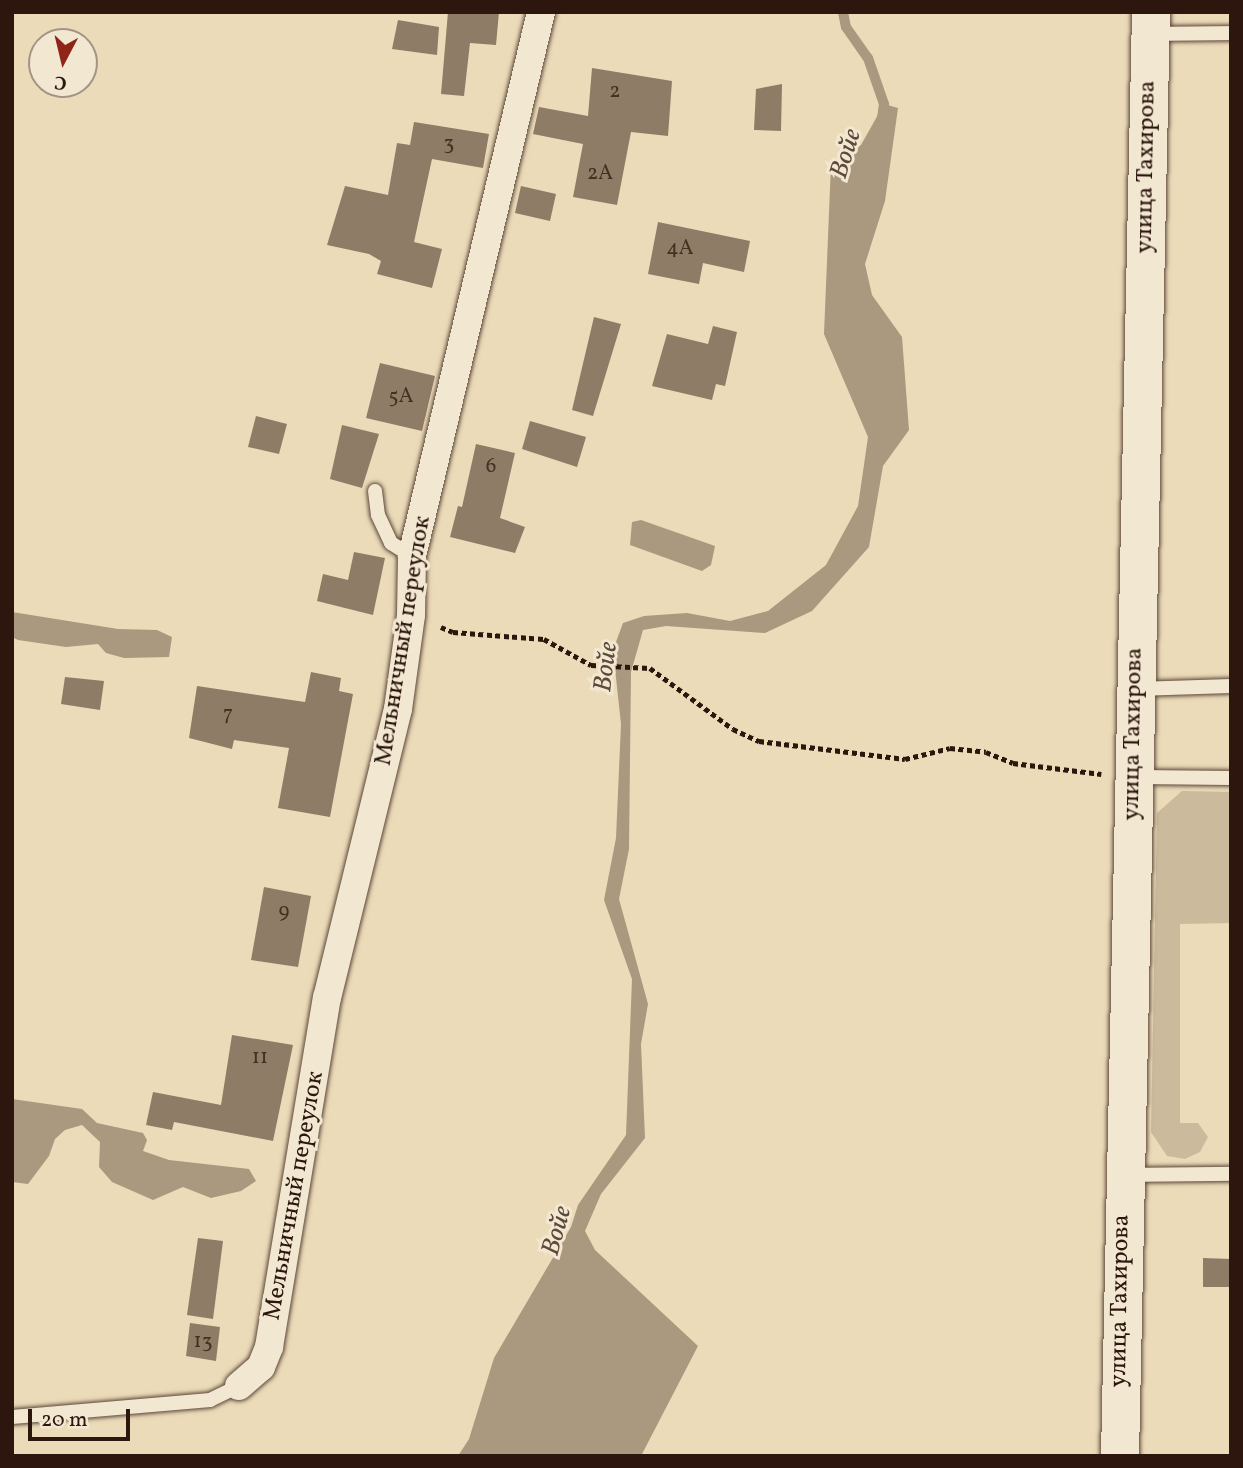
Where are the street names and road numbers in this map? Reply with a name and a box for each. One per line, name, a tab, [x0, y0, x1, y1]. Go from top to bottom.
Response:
street label: улица Тахирова	[1131, 80, 1163, 254]
street label: Мельничный переулок	[370, 514, 438, 768]
street label: улица Тахирова	[1118, 647, 1150, 821]
street label: Мельничный переулок	[259, 1069, 331, 1323]
street label: улица Тахирова	[1105, 1214, 1137, 1388]

